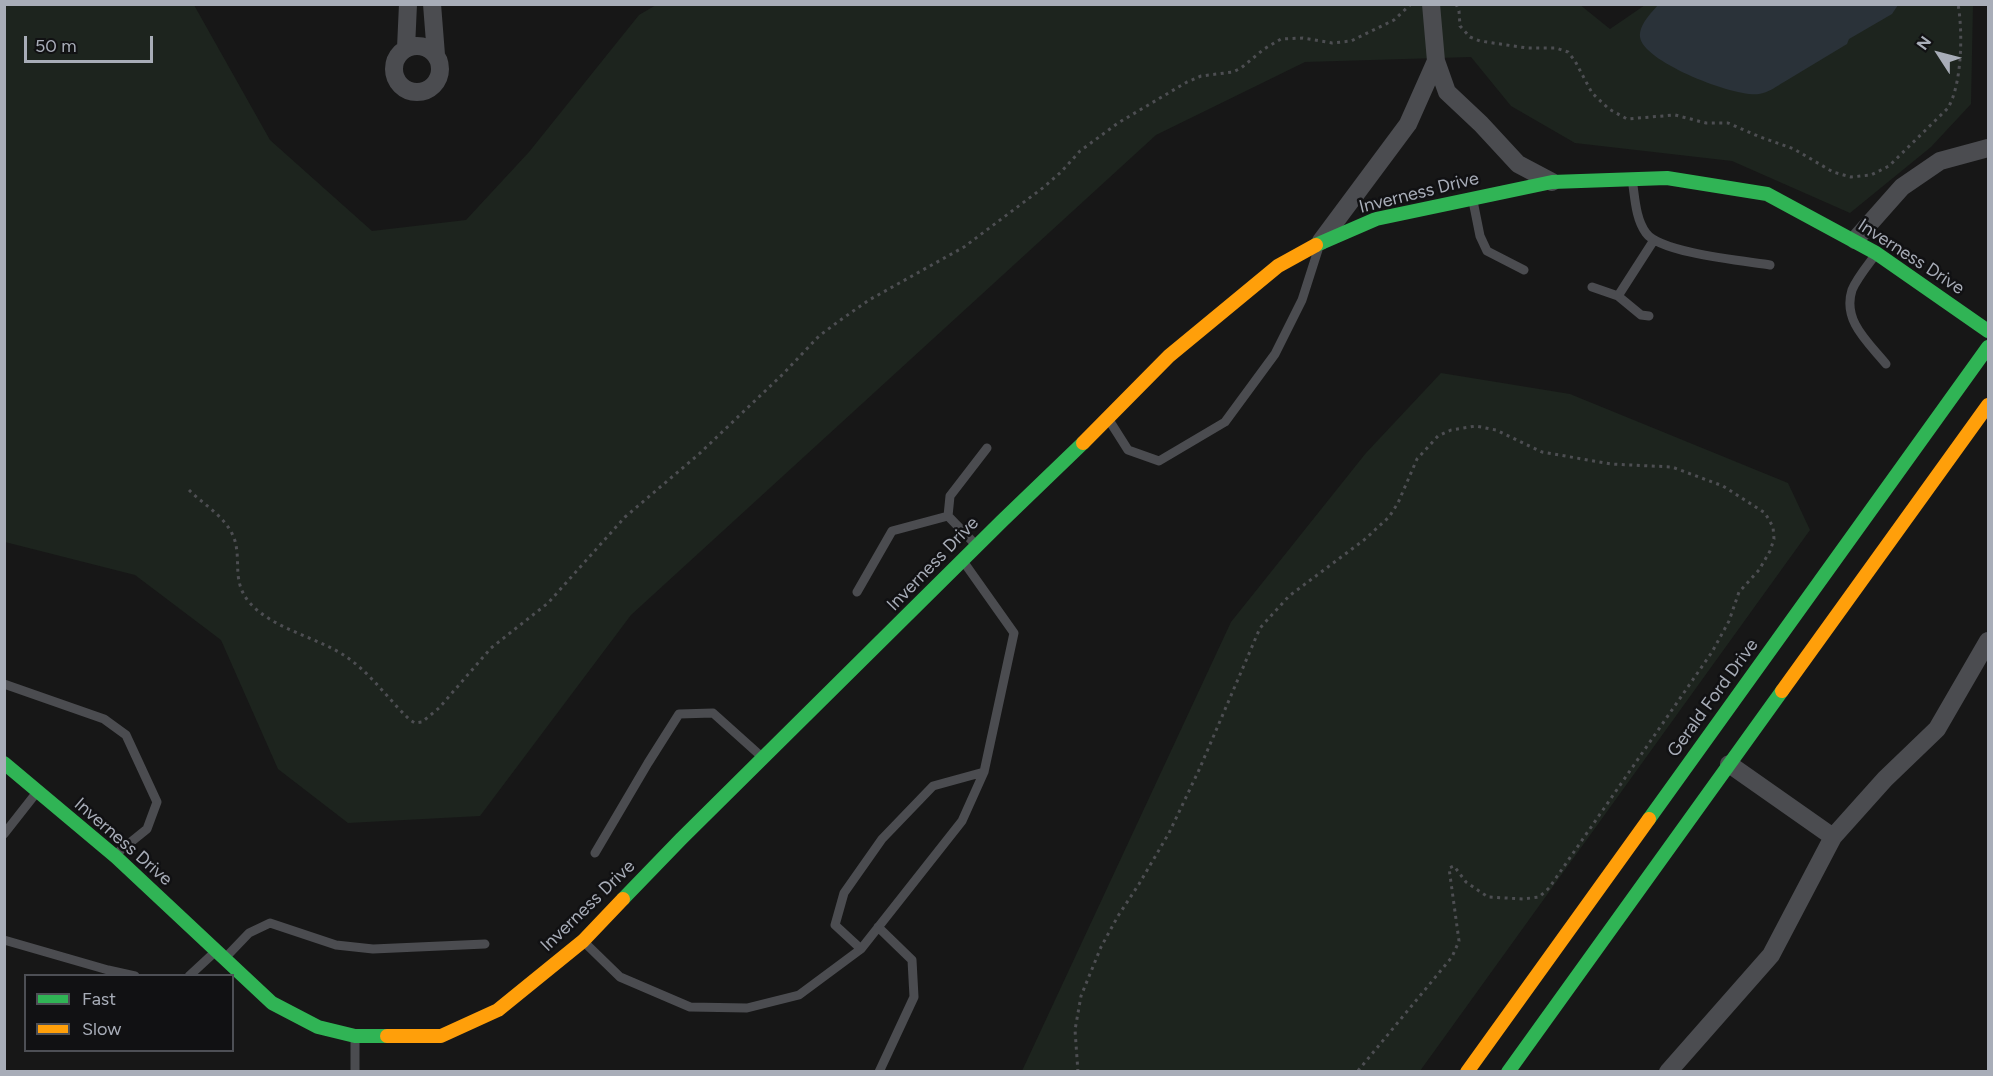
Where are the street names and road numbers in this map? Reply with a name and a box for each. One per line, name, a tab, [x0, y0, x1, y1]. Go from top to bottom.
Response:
street label: Inverness Drive	[1357, 168, 1481, 218]
street label: Inverness Drive	[1854, 215, 1968, 299]
street label: Inverness Drive	[883, 512, 983, 616]
street label: Gerald Ford Drive	[1663, 635, 1763, 761]
street label: Inverness Drive	[70, 794, 176, 890]
street label: Inverness Drive	[536, 856, 640, 956]

